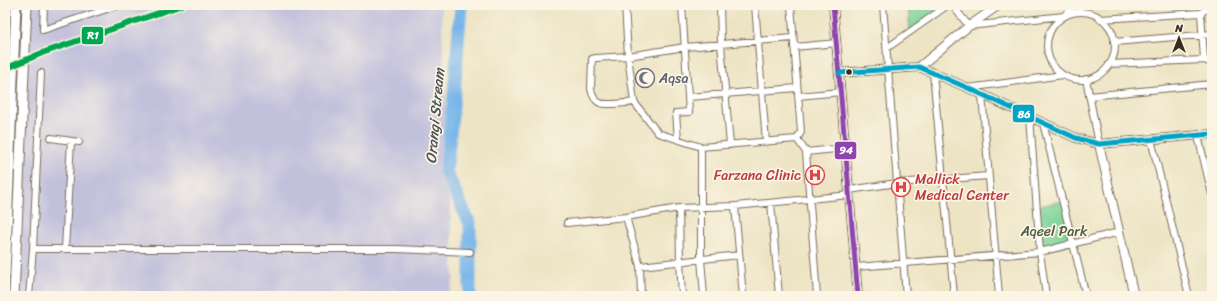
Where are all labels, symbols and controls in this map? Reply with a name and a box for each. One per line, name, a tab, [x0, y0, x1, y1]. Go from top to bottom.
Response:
north arrow	[1159, 18, 1199, 58]
text: N	[1174, 19, 1183, 38]
line badge: R1	[81, 26, 104, 45]
text: R1	[86, 26, 99, 45]
water label: Orangi Stream	[418, 66, 452, 165]
place label: Aqsa	[658, 66, 688, 91]
mosque icon: Aqsa	[634, 67, 656, 89]
unlabelled marker	[844, 67, 854, 77]
line badge: 86	[1012, 104, 1035, 123]
text: 86	[1017, 105, 1030, 124]
line badge: 94	[834, 141, 857, 160]
text: 94	[839, 141, 853, 160]
place label: Farzana Clinic	[714, 163, 801, 188]
hospital icon: Farzana Clinic	[804, 164, 826, 186]
place label: Mallick Medical Center	[915, 167, 1010, 208]
hospital icon: Mallick Medical Center	[890, 176, 912, 198]
park label: Aqeel Park	[1020, 219, 1088, 244]

